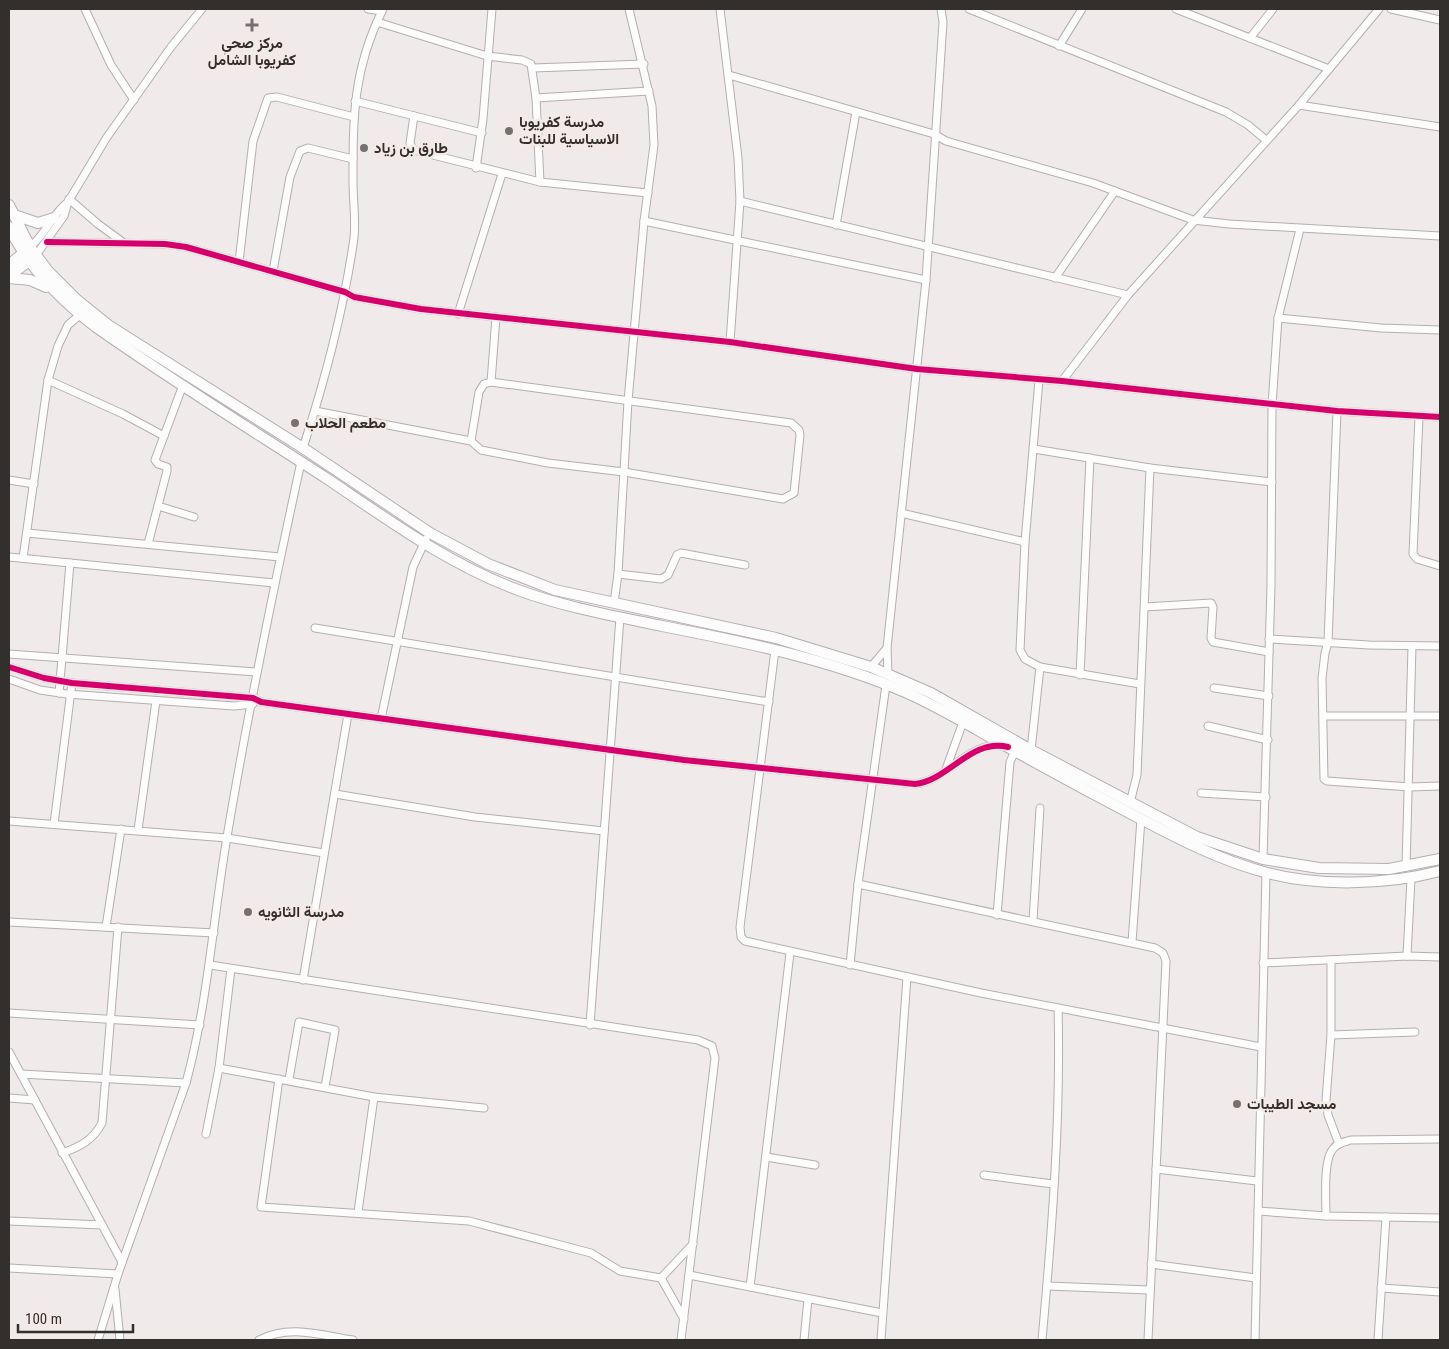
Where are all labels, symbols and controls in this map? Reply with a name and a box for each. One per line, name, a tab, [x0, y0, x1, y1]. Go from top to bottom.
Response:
marker: مركز صحي كفريوبا الشامل	[245, 18, 259, 32]
place label: مركز صحي كفريوبا الشامل	[208, 34, 296, 69]
place label: مدرسة كفريوبا الاسياسية للبنات	[519, 113, 619, 148]
marker: مدرسة كفريوبا الاسياسية للبنات	[503, 125, 515, 137]
place label: طارق بن زياد	[374, 139, 448, 157]
marker: طارق بن زياد	[358, 142, 370, 154]
place label: مطعم الحلاب	[305, 414, 386, 433]
marker: مطعم الحلاب	[289, 417, 301, 429]
place label: مدرسة الثانويه	[258, 903, 344, 921]
marker: مدرسة الثانويه	[242, 906, 254, 918]
place label: مسجد الطيبات	[1247, 1095, 1336, 1113]
marker: مسجد الطيبات	[1231, 1098, 1243, 1110]
scale bar	[18, 1302, 132, 1334]
text: 100 m	[25, 1310, 62, 1328]

